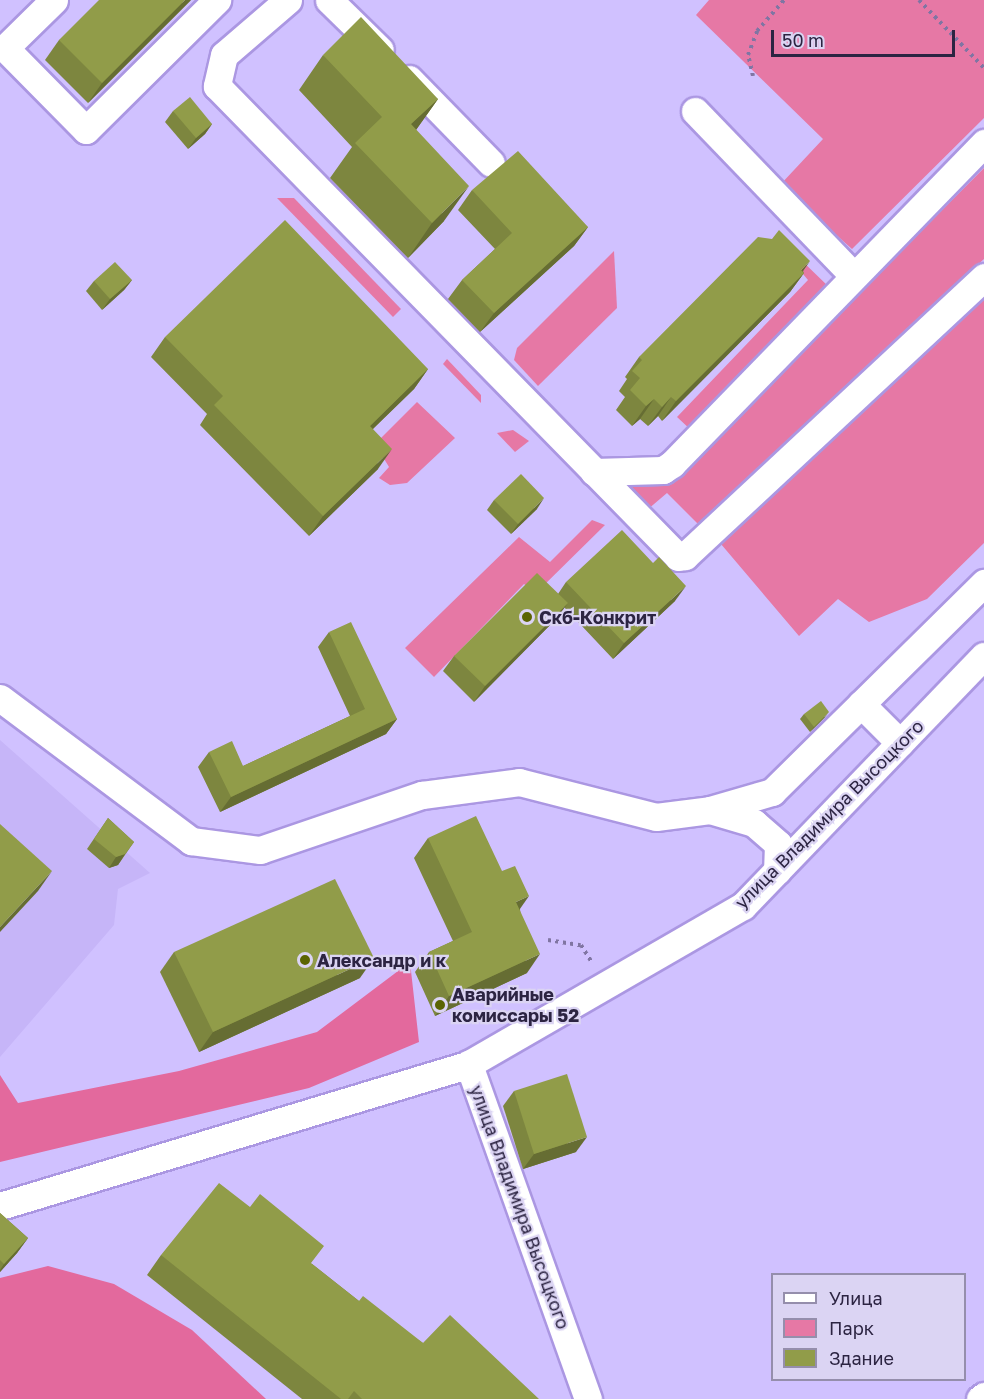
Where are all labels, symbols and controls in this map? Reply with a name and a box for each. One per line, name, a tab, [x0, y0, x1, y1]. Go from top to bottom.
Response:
scale bar	[774, 18, 958, 56]
text: 50 m	[782, 29, 824, 51]
place label: Скб-Конкрит	[539, 606, 656, 628]
marker: Скб-Конкрит	[520, 610, 534, 624]
street label: улица Владимира Высоцкого	[730, 715, 928, 913]
place label: Александр и к	[317, 949, 446, 971]
marker: Александр и к	[298, 953, 312, 967]
place label: Аварийные комиссары 52	[452, 984, 579, 1026]
marker: Аварийные комиссары 52	[433, 998, 447, 1012]
street label: улица Владимира Высоцкого	[466, 1082, 574, 1332]
legend	[771, 1273, 966, 1381]
text: Улица	[829, 1287, 883, 1309]
text: Парк	[829, 1317, 874, 1339]
text: Здание	[829, 1347, 894, 1369]

